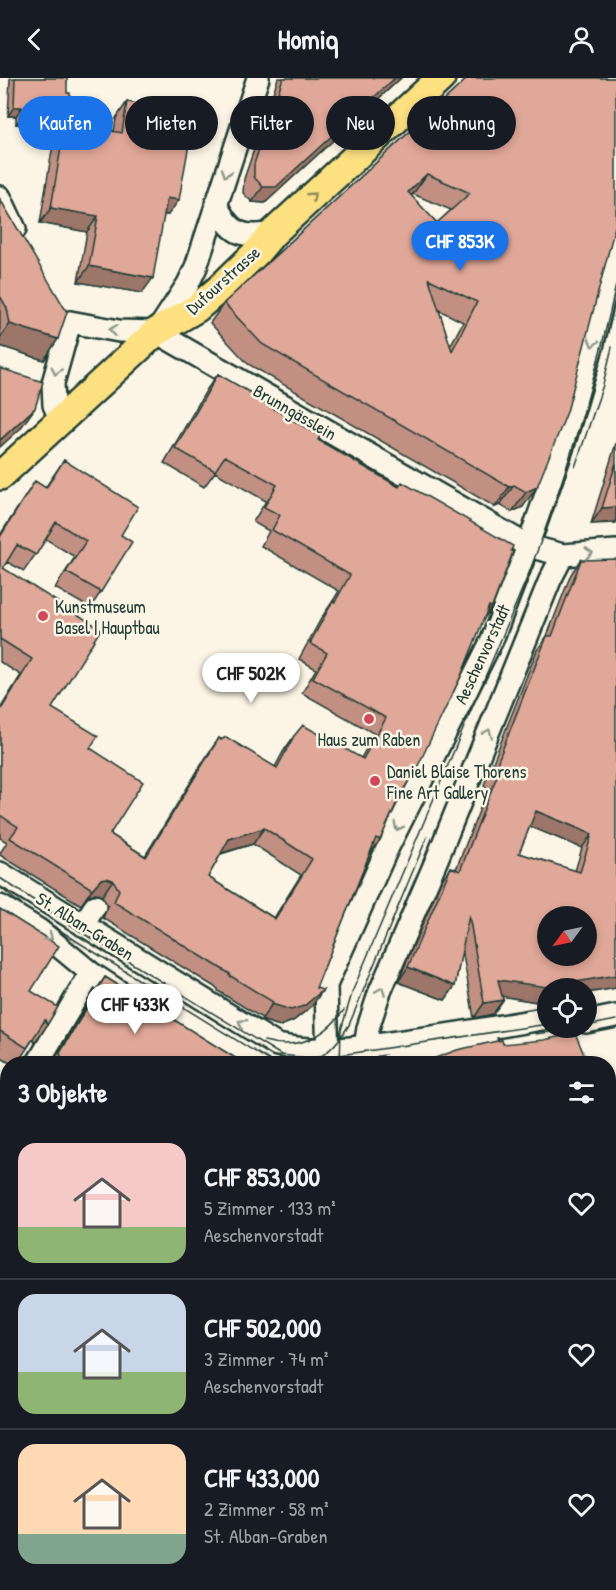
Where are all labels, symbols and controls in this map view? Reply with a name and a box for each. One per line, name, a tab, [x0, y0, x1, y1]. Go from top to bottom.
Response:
text: Homiq	[278, 21, 338, 57]
icon: back	[18, 23, 51, 56]
icon: person	[565, 23, 598, 56]
chip: Kaufen	[18, 96, 113, 150]
chip: Mieten	[125, 96, 218, 150]
chip: Filter	[230, 96, 314, 150]
chip: Neu	[326, 96, 395, 150]
chip: Wohnung	[407, 96, 516, 150]
one-way arrow	[221, 167, 234, 178]
one-way arrow	[305, 192, 315, 203]
pin: CHF 853K	[398, 221, 522, 272]
text: CHF 853K	[426, 227, 494, 254]
street label: Dufourstrasse	[181, 240, 265, 320]
one-way arrow	[108, 324, 118, 337]
one-way arrow	[587, 338, 600, 348]
one-way arrow	[51, 365, 63, 376]
street label: Brunngässlein	[249, 378, 341, 446]
one-way arrow	[585, 547, 594, 560]
place label: Kunstmuseum Basel | Hauptbau	[55, 594, 160, 640]
street label: Aeschenvorstadt	[448, 599, 516, 708]
marker: Kunstmuseum Basel | Hauptbau	[36, 609, 50, 623]
pin: CHF 502K	[189, 653, 313, 704]
text: CHF 502K	[216, 659, 286, 686]
marker: Haus zum Raben	[362, 712, 376, 726]
place label: Haus zum Raben	[318, 727, 420, 752]
one-way arrow	[481, 729, 493, 740]
place label: Daniel Blaise Thorens Fine Art Gallery	[386, 759, 527, 805]
marker: Daniel Blaise Thorens Fine Art Gallery	[368, 774, 382, 788]
one-way arrow	[394, 821, 405, 832]
street label: St. Alban-Graben	[31, 886, 139, 966]
north arrow	[537, 906, 597, 966]
map controls	[537, 906, 597, 1038]
one-way arrow	[42, 930, 53, 941]
button: locate	[537, 978, 597, 1038]
pin: CHF 433K	[73, 984, 197, 1035]
one-way arrow	[374, 986, 386, 997]
text: CHF 433K	[101, 990, 169, 1017]
one-way arrow	[238, 1019, 248, 1031]
text: 3 Objekte	[18, 1075, 107, 1110]
icon: filters	[565, 1076, 598, 1109]
text: CHF 853,000	[204, 1159, 320, 1194]
icon: home	[66, 1167, 138, 1239]
icon: heart	[565, 1187, 598, 1220]
text: 5 Zimmer · 133 m²	[204, 1194, 336, 1221]
text: Aeschenvorstadt	[204, 1221, 323, 1248]
text: CHF 502,000	[204, 1310, 321, 1345]
icon: home	[66, 1318, 138, 1390]
icon: heart	[565, 1338, 598, 1371]
text: 3 Zimmer · 74 m²	[204, 1345, 328, 1372]
text: Aeschenvorstadt	[204, 1372, 323, 1399]
text: CHF 433,000	[204, 1460, 319, 1495]
icon: home	[66, 1468, 138, 1540]
icon: heart	[565, 1488, 598, 1521]
text: 2 Zimmer · 58 m²	[204, 1495, 329, 1522]
text: St. Alban-Graben	[204, 1522, 328, 1549]

